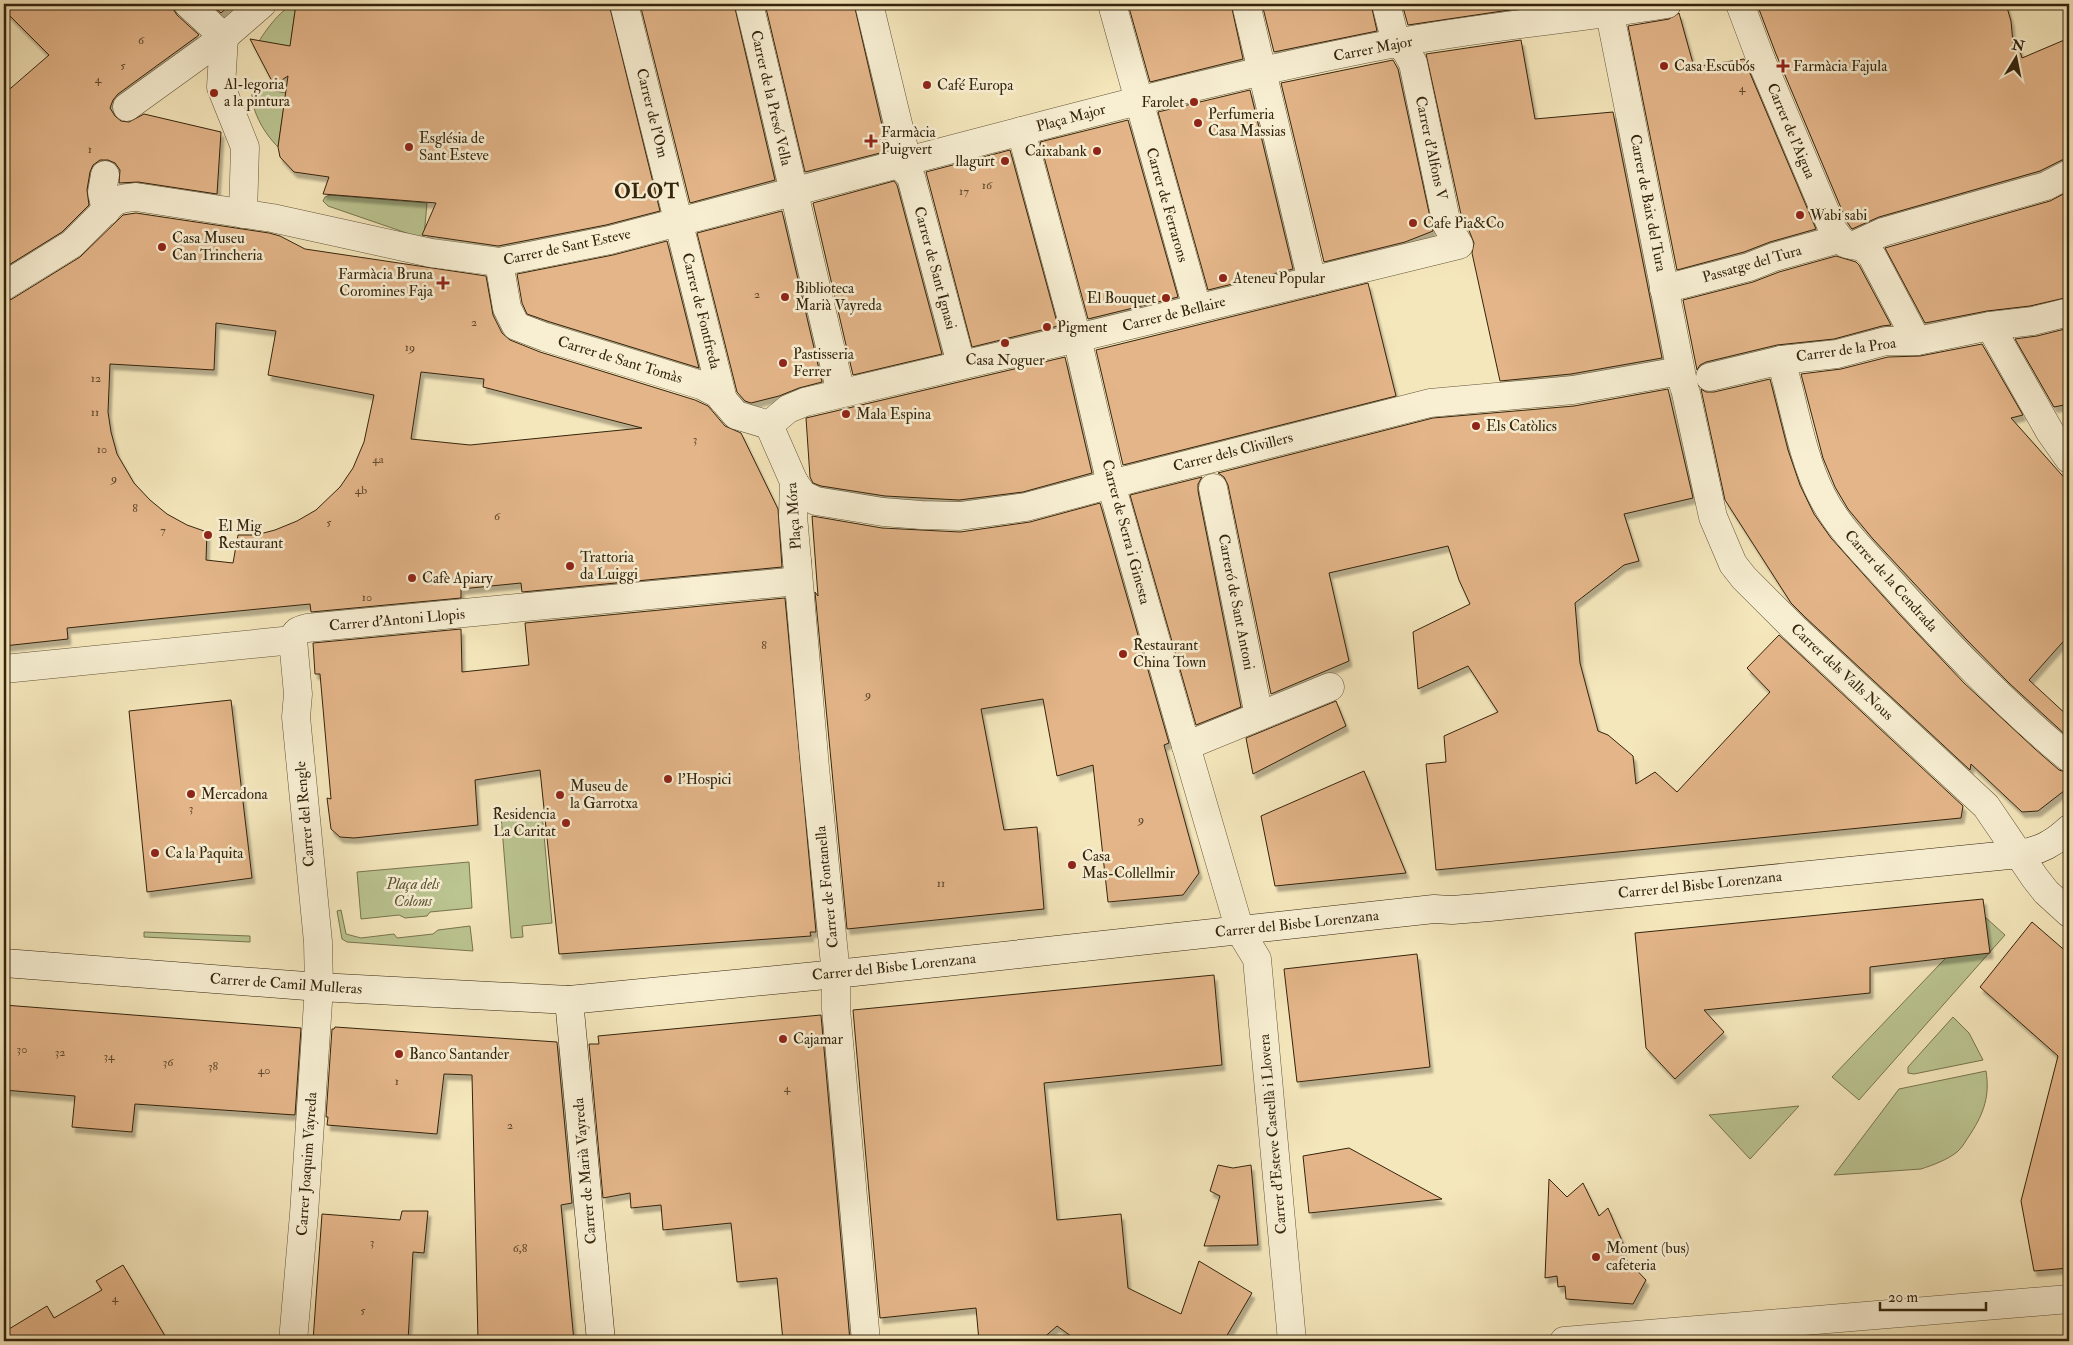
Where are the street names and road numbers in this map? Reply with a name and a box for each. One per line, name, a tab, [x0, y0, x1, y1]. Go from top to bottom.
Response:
street label: Carrer de la Presó Vella	[746, 28, 796, 169]
street label: Carrer Major	[1332, 32, 1415, 66]
street label: Carrer de l'Om	[632, 66, 672, 160]
street label: Carrer de l'Aigua	[1762, 80, 1820, 182]
street label: Carrer d'Alfons V	[1411, 94, 1452, 203]
street label: Plaça Major	[1034, 100, 1108, 136]
street label: Carrer de Baix del Tura	[1625, 133, 1671, 274]
street label: Carrer de Ferrarons	[1142, 146, 1192, 264]
street label: Carrer de Sant Ignasi	[909, 204, 961, 332]
street label: Carrer de Sant Esteve	[501, 224, 633, 270]
street label: Passatge del Tura	[1700, 241, 1805, 287]
street label: Carrer de Fontfreda	[677, 251, 725, 372]
street label: Carrer de Bellaire	[1120, 292, 1228, 336]
street label: Carrer de Sant Tomàs	[555, 332, 685, 388]
street label: Carrer de la Proa	[1795, 333, 1898, 366]
street label: Carrer dels Clivillers	[1171, 428, 1295, 476]
street label: Carrer de Serra i Ginesta	[1098, 458, 1155, 607]
street label: Plaça Móra	[782, 481, 806, 550]
street label: Carrer de la Cendrada	[1840, 526, 1942, 637]
street label: Carreró de Sant Antoni	[1213, 532, 1259, 672]
street label: Carrer d'Antoni Llopis	[328, 605, 466, 636]
street label: Carrer dels Valls Nous	[1787, 619, 1897, 725]
street label: Carrer del Rengle	[291, 760, 319, 868]
street label: Carrer de Fontanella	[811, 824, 843, 949]
street label: Carrer del Bisbe Lorenzana	[1617, 867, 1784, 903]
street label: Carrer del Bisbe Lorenzana	[1214, 906, 1381, 942]
street label: Carrer del Bisbe Lorenzana	[811, 949, 978, 985]
street label: Carrer de Camil Mulleras	[209, 969, 363, 999]
street label: Carrer d'Esteve Castellà i Llovera	[1255, 1032, 1291, 1235]
street label: Carrer Joaquim Vayreda	[292, 1091, 323, 1237]
street label: Carrer de Marià Vayreda	[569, 1096, 601, 1245]

